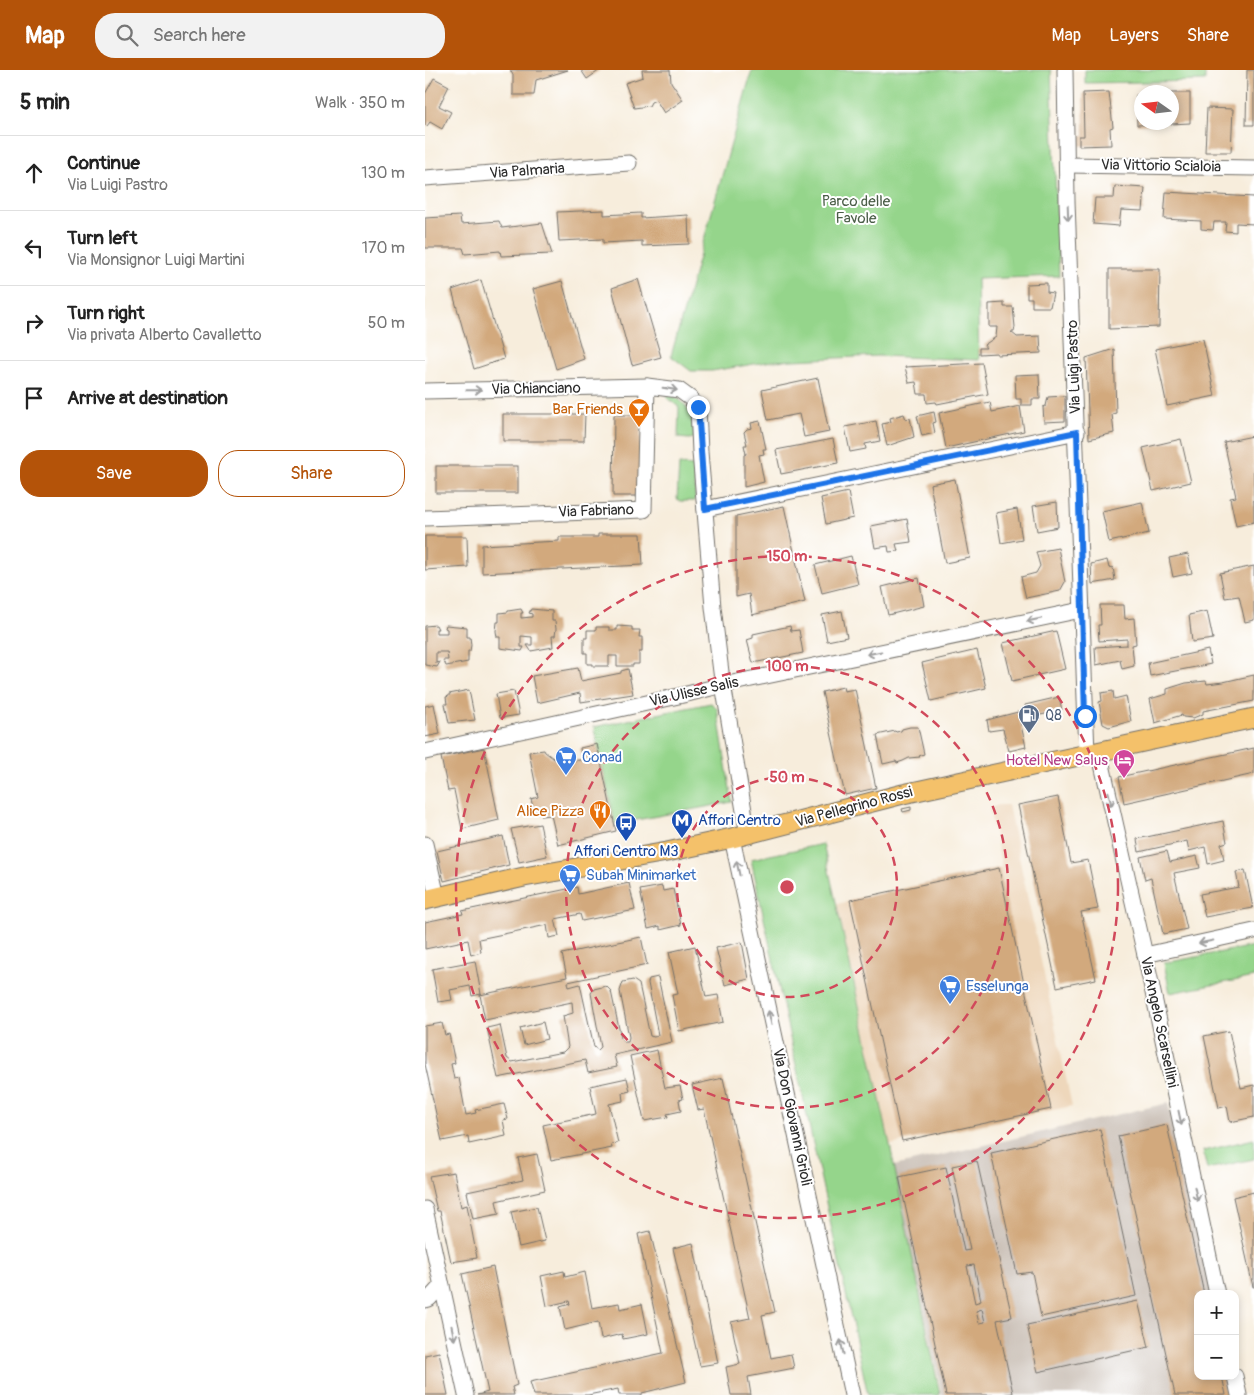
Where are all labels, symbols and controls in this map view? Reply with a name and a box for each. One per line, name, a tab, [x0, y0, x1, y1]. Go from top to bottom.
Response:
search box	[95, 13, 445, 58]
text: Map	[25, 21, 65, 50]
icon: search	[113, 21, 141, 49]
text: Search here	[153, 23, 246, 47]
text: Map	[1052, 24, 1081, 47]
text: Layers	[1109, 24, 1159, 47]
text: Share	[1187, 24, 1229, 47]
north arrow	[1134, 85, 1179, 130]
text: 5 min	[20, 89, 70, 116]
text: Walk · 350 m	[315, 93, 405, 113]
text: Continue	[67, 151, 140, 175]
street label: Via Vittorio Scialoia	[1101, 155, 1221, 177]
icon: ahead	[20, 159, 48, 187]
street label: Via Palmaria	[489, 159, 565, 183]
text: 130 m	[361, 163, 405, 183]
text: Via Luigi Pastro	[67, 175, 168, 195]
park label: Parco delle Favole	[822, 192, 891, 228]
one-way arrow	[1063, 205, 1073, 221]
text: Turn left	[67, 226, 137, 250]
icon: left	[20, 234, 48, 262]
text: 170 m	[362, 238, 405, 258]
text: Via Monsignor Luigi Martini	[67, 250, 244, 270]
text: Turn right	[67, 301, 145, 325]
icon: right	[20, 309, 48, 337]
text: 50 m	[368, 313, 405, 333]
street label: Via Luigi Pastro	[1063, 319, 1085, 415]
text: Via privata Alberto Cavalletto	[67, 325, 262, 345]
street label: Via Chianciano	[491, 379, 581, 399]
icon: arrive	[20, 384, 48, 412]
one-way arrow	[661, 384, 677, 394]
one-way arrow	[465, 385, 481, 395]
text: Arrive at destination	[67, 386, 228, 410]
route end	[687, 396, 710, 419]
bar icon: Bar Friends	[627, 397, 651, 428]
place label: Bar Friends	[552, 400, 623, 419]
button: Save	[20, 450, 208, 497]
button: Share	[218, 450, 405, 497]
street label: Via Fabriano	[558, 500, 634, 522]
text: 150 m	[767, 547, 807, 566]
one-way arrow	[1026, 616, 1042, 626]
one-way arrow	[867, 649, 883, 658]
text: 100 m	[766, 657, 808, 676]
street label: Via Ulisse Salis	[648, 672, 741, 711]
fuel station icon: Q8	[1017, 703, 1041, 734]
route start	[1074, 705, 1097, 728]
place label: Q8	[1045, 706, 1062, 725]
supermarket icon: Conad	[554, 745, 578, 776]
place label: Conad	[582, 748, 622, 767]
hotel icon: Hotel New Salus	[1112, 748, 1136, 779]
place label: Hotel New Salus	[1006, 751, 1108, 770]
text: 50 m	[770, 768, 804, 787]
street label: Via Pellegrino Rossi	[793, 782, 915, 832]
one-way arrow	[1106, 790, 1115, 806]
restaurant icon: Alice Pizza	[588, 799, 612, 830]
place label: Alice Pizza	[516, 802, 584, 821]
metro station icon: Affori Centro	[670, 808, 694, 839]
bus stop icon: Affori Centro M3	[614, 811, 638, 842]
place label: Affori Centro	[698, 811, 781, 830]
place label: Affori Centro M3	[573, 842, 679, 861]
one-way arrow	[733, 861, 742, 877]
supermarket icon: Subah Minimarket	[558, 863, 582, 894]
place label: Subah Minimarket	[586, 866, 697, 885]
centre of rings	[778, 878, 796, 896]
one-way arrow	[1199, 938, 1215, 947]
street label: Via Angelo Scarsellini	[1136, 955, 1182, 1090]
supermarket icon: Esselunga	[938, 974, 962, 1005]
place label: Esselunga	[966, 977, 1029, 996]
one-way arrow	[765, 1010, 774, 1026]
street label: Via Don Giovanni Grioli	[768, 1047, 816, 1188]
one-way arrow	[1176, 1109, 1185, 1125]
one-way arrow	[1192, 1185, 1201, 1201]
map controls	[1194, 1290, 1239, 1380]
button: +	[1194, 1290, 1239, 1335]
one-way arrow	[449, 1324, 458, 1340]
button: −	[1194, 1335, 1239, 1380]
one-way arrow	[837, 1340, 846, 1356]

